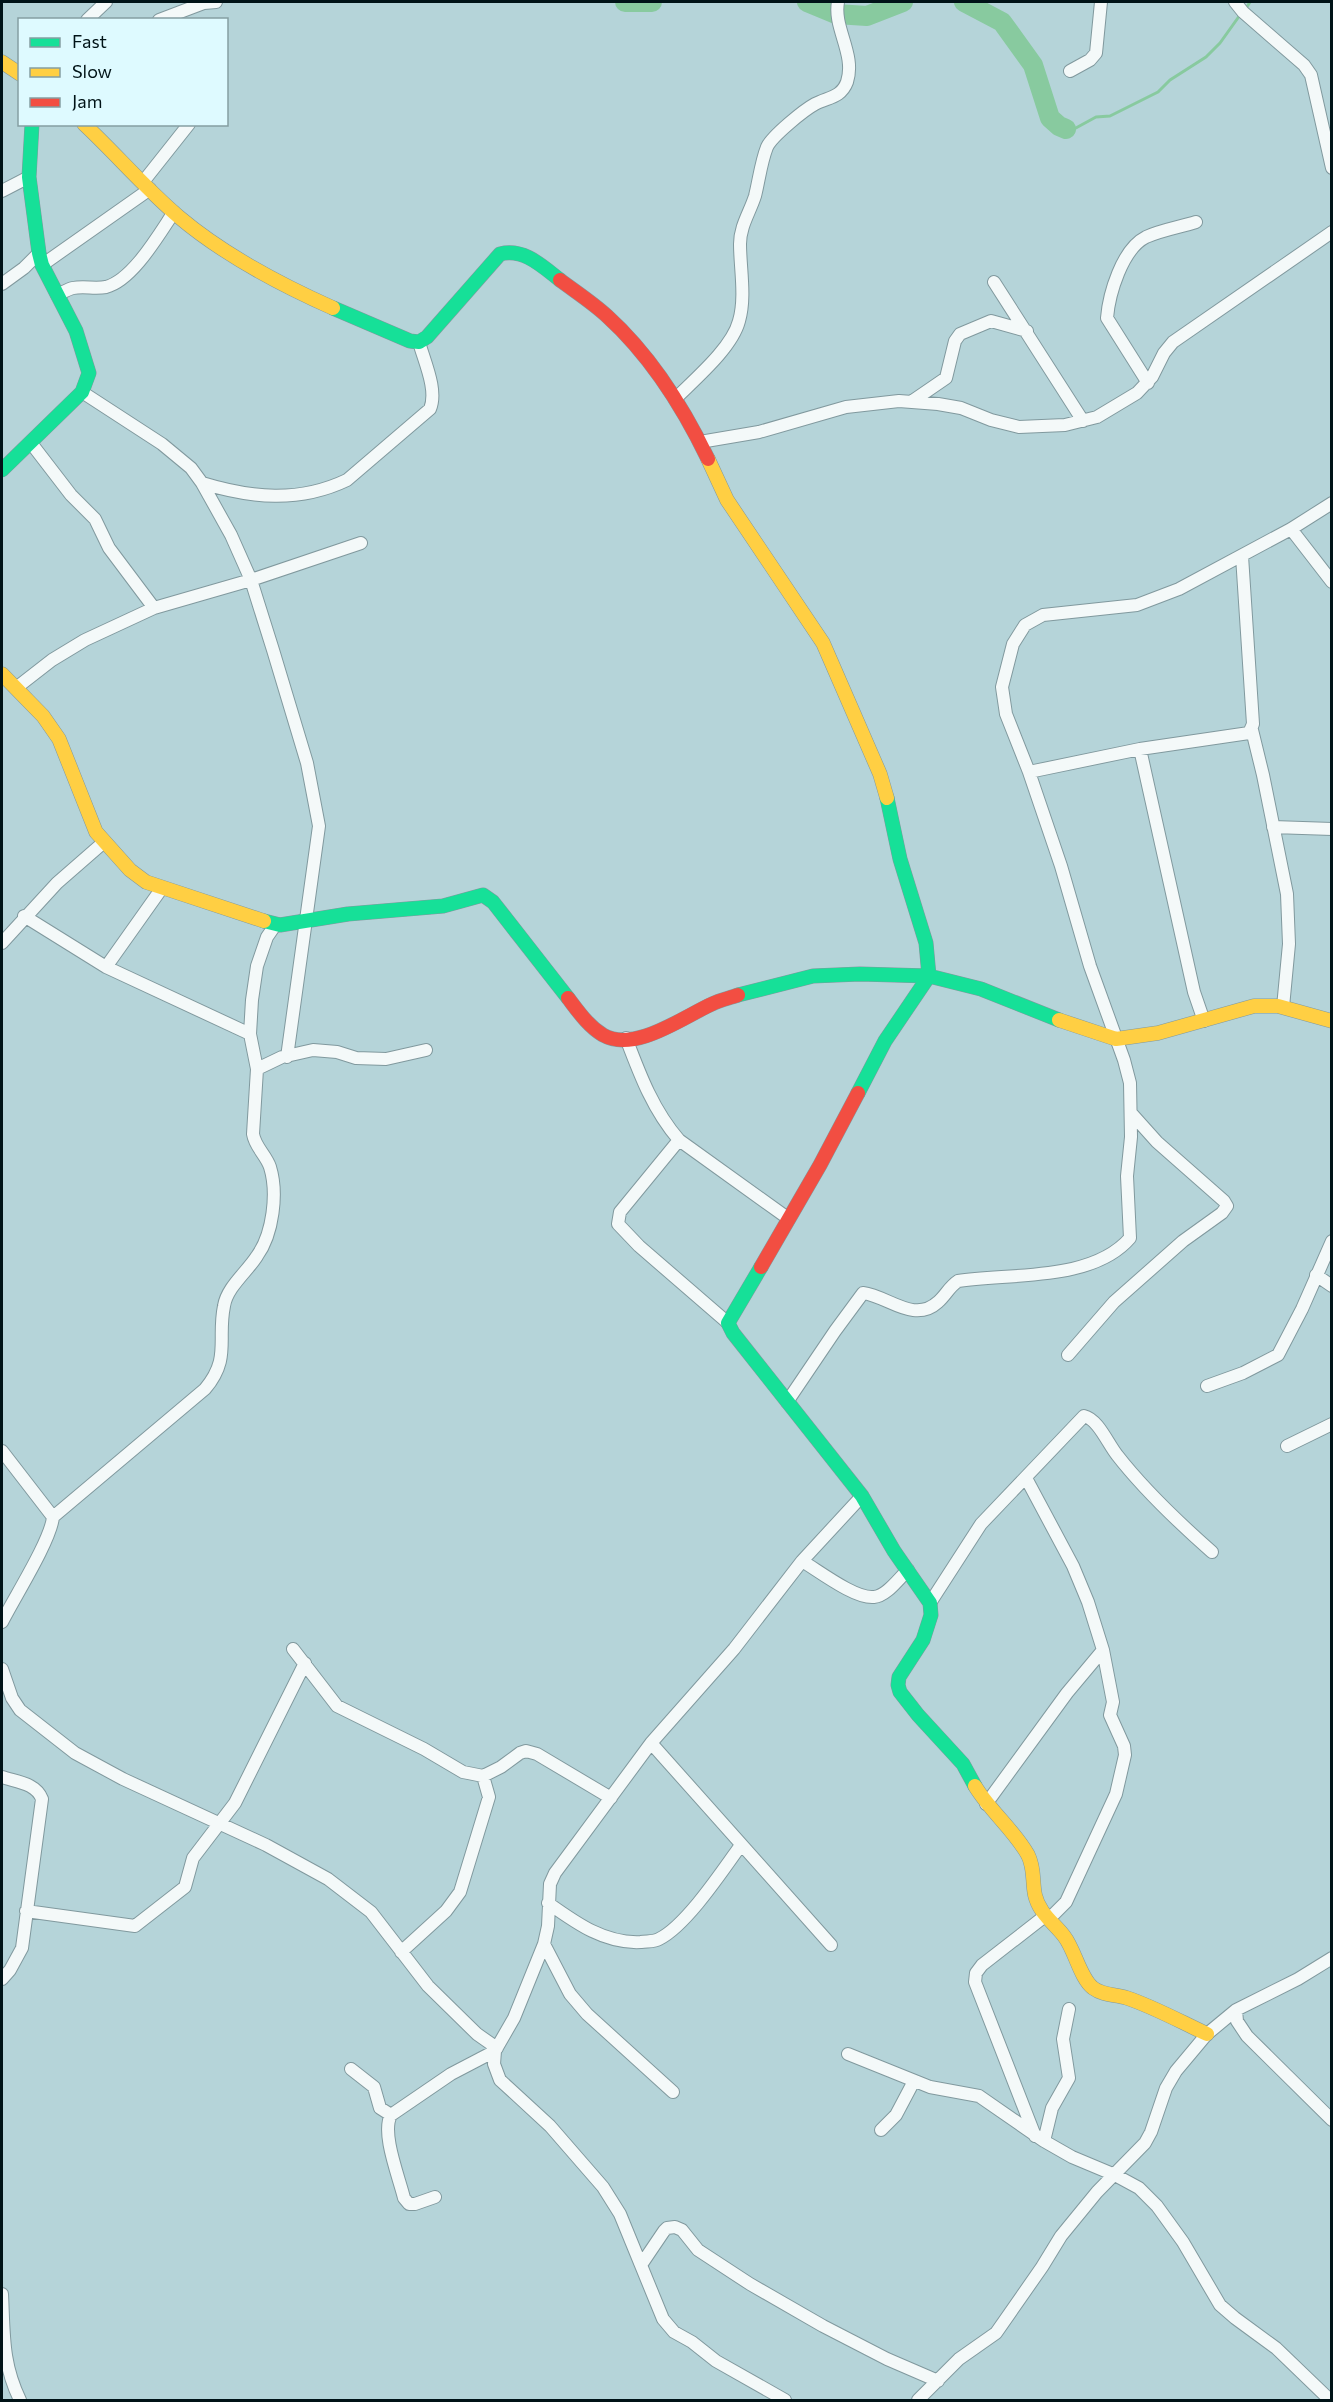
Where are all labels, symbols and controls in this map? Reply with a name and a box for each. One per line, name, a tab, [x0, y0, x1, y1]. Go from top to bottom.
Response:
legend	[18, 18, 228, 126]
text: Fast	[72, 30, 107, 52]
text: Slow	[72, 60, 112, 82]
text: Jam	[72, 90, 102, 112]

